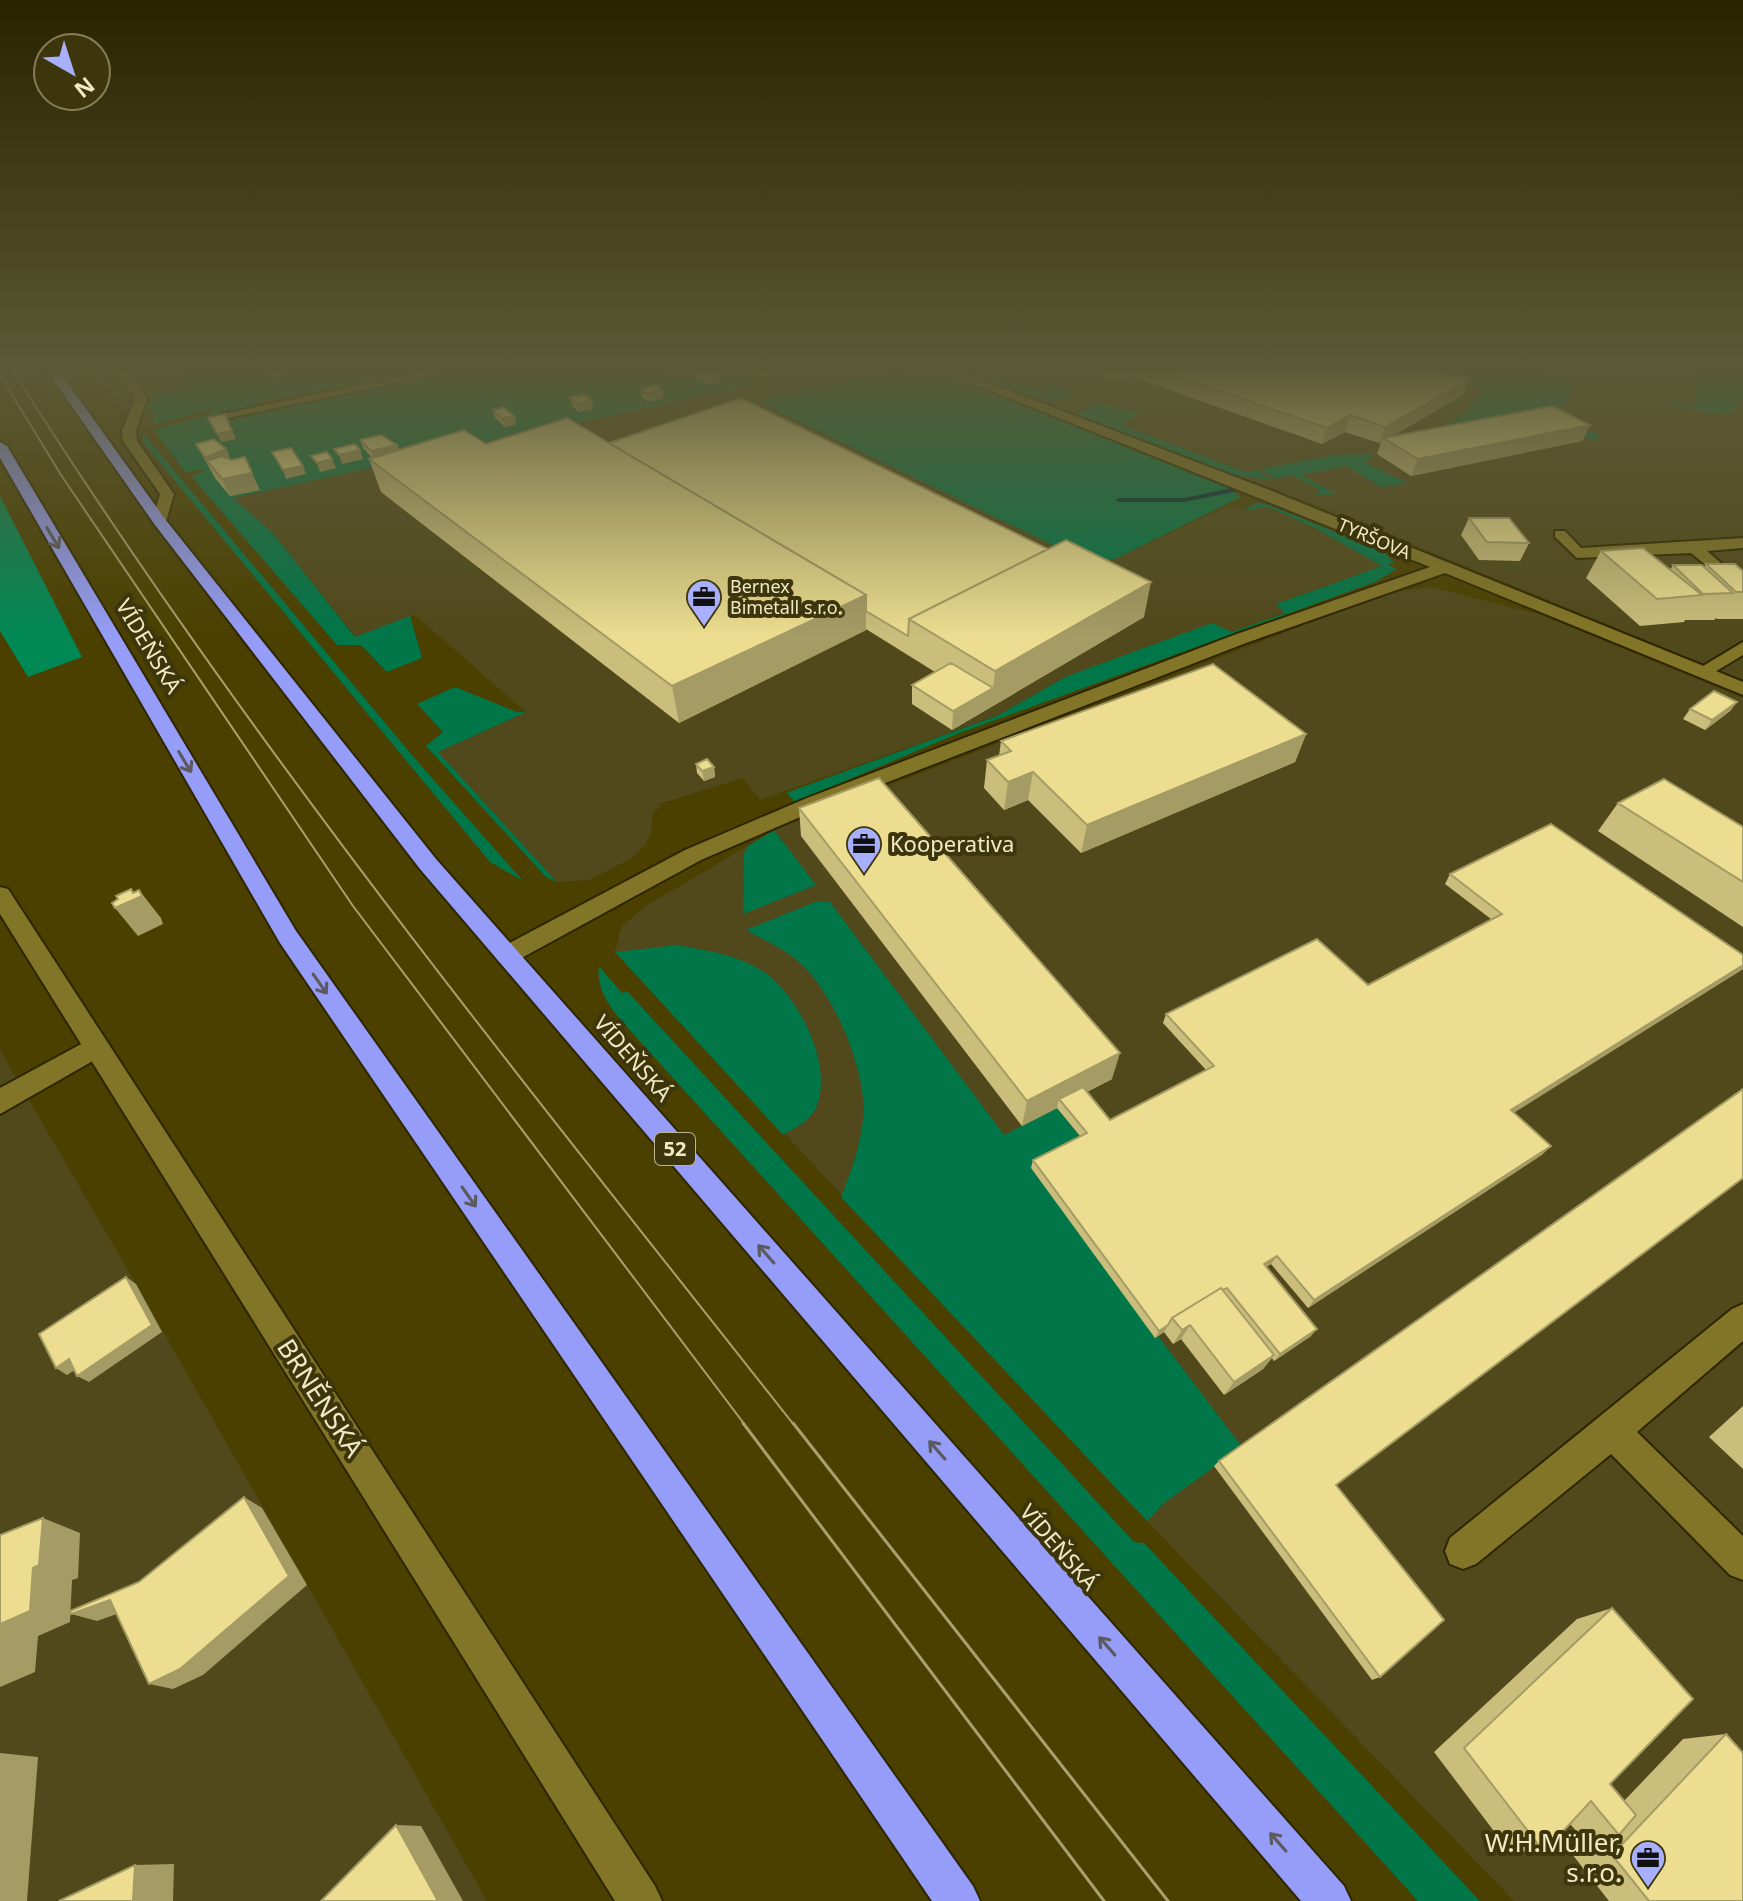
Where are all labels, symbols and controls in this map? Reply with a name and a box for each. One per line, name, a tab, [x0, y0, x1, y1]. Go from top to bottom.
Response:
north arrow	[32, 32, 112, 112]
text: N	[69, 71, 102, 106]
street label: TYRŠOVA	[1334, 512, 1415, 564]
one-way arrow	[45, 526, 61, 549]
place label: Bernex Bimetall s.r.o.	[730, 574, 842, 619]
office icon: Bernex Bimetall s.r.o.	[685, 578, 723, 628]
street label: VÍDEŇSKÁ	[110, 593, 190, 699]
one-way arrow	[177, 750, 193, 773]
office icon: Kooperativa	[845, 825, 883, 875]
place label: Kooperativa	[890, 828, 1014, 858]
one-way arrow	[312, 972, 328, 994]
street label: VÍDEŇSKÁ	[588, 1008, 680, 1108]
road number: 52	[655, 1133, 695, 1165]
one-way arrow	[461, 1186, 477, 1208]
one-way arrow	[757, 1244, 775, 1264]
street label: BRNĚNSKÁ	[269, 1331, 373, 1464]
one-way arrow	[928, 1440, 946, 1460]
street label: VÍDEŇSKÁ	[1014, 1497, 1106, 1597]
one-way arrow	[1099, 1636, 1117, 1656]
place label: W.H.Müller, s.r.o.	[1485, 1824, 1622, 1890]
one-way arrow	[1269, 1833, 1287, 1853]
office icon: W.H.Müller, s.r.o.	[1629, 1839, 1667, 1889]

